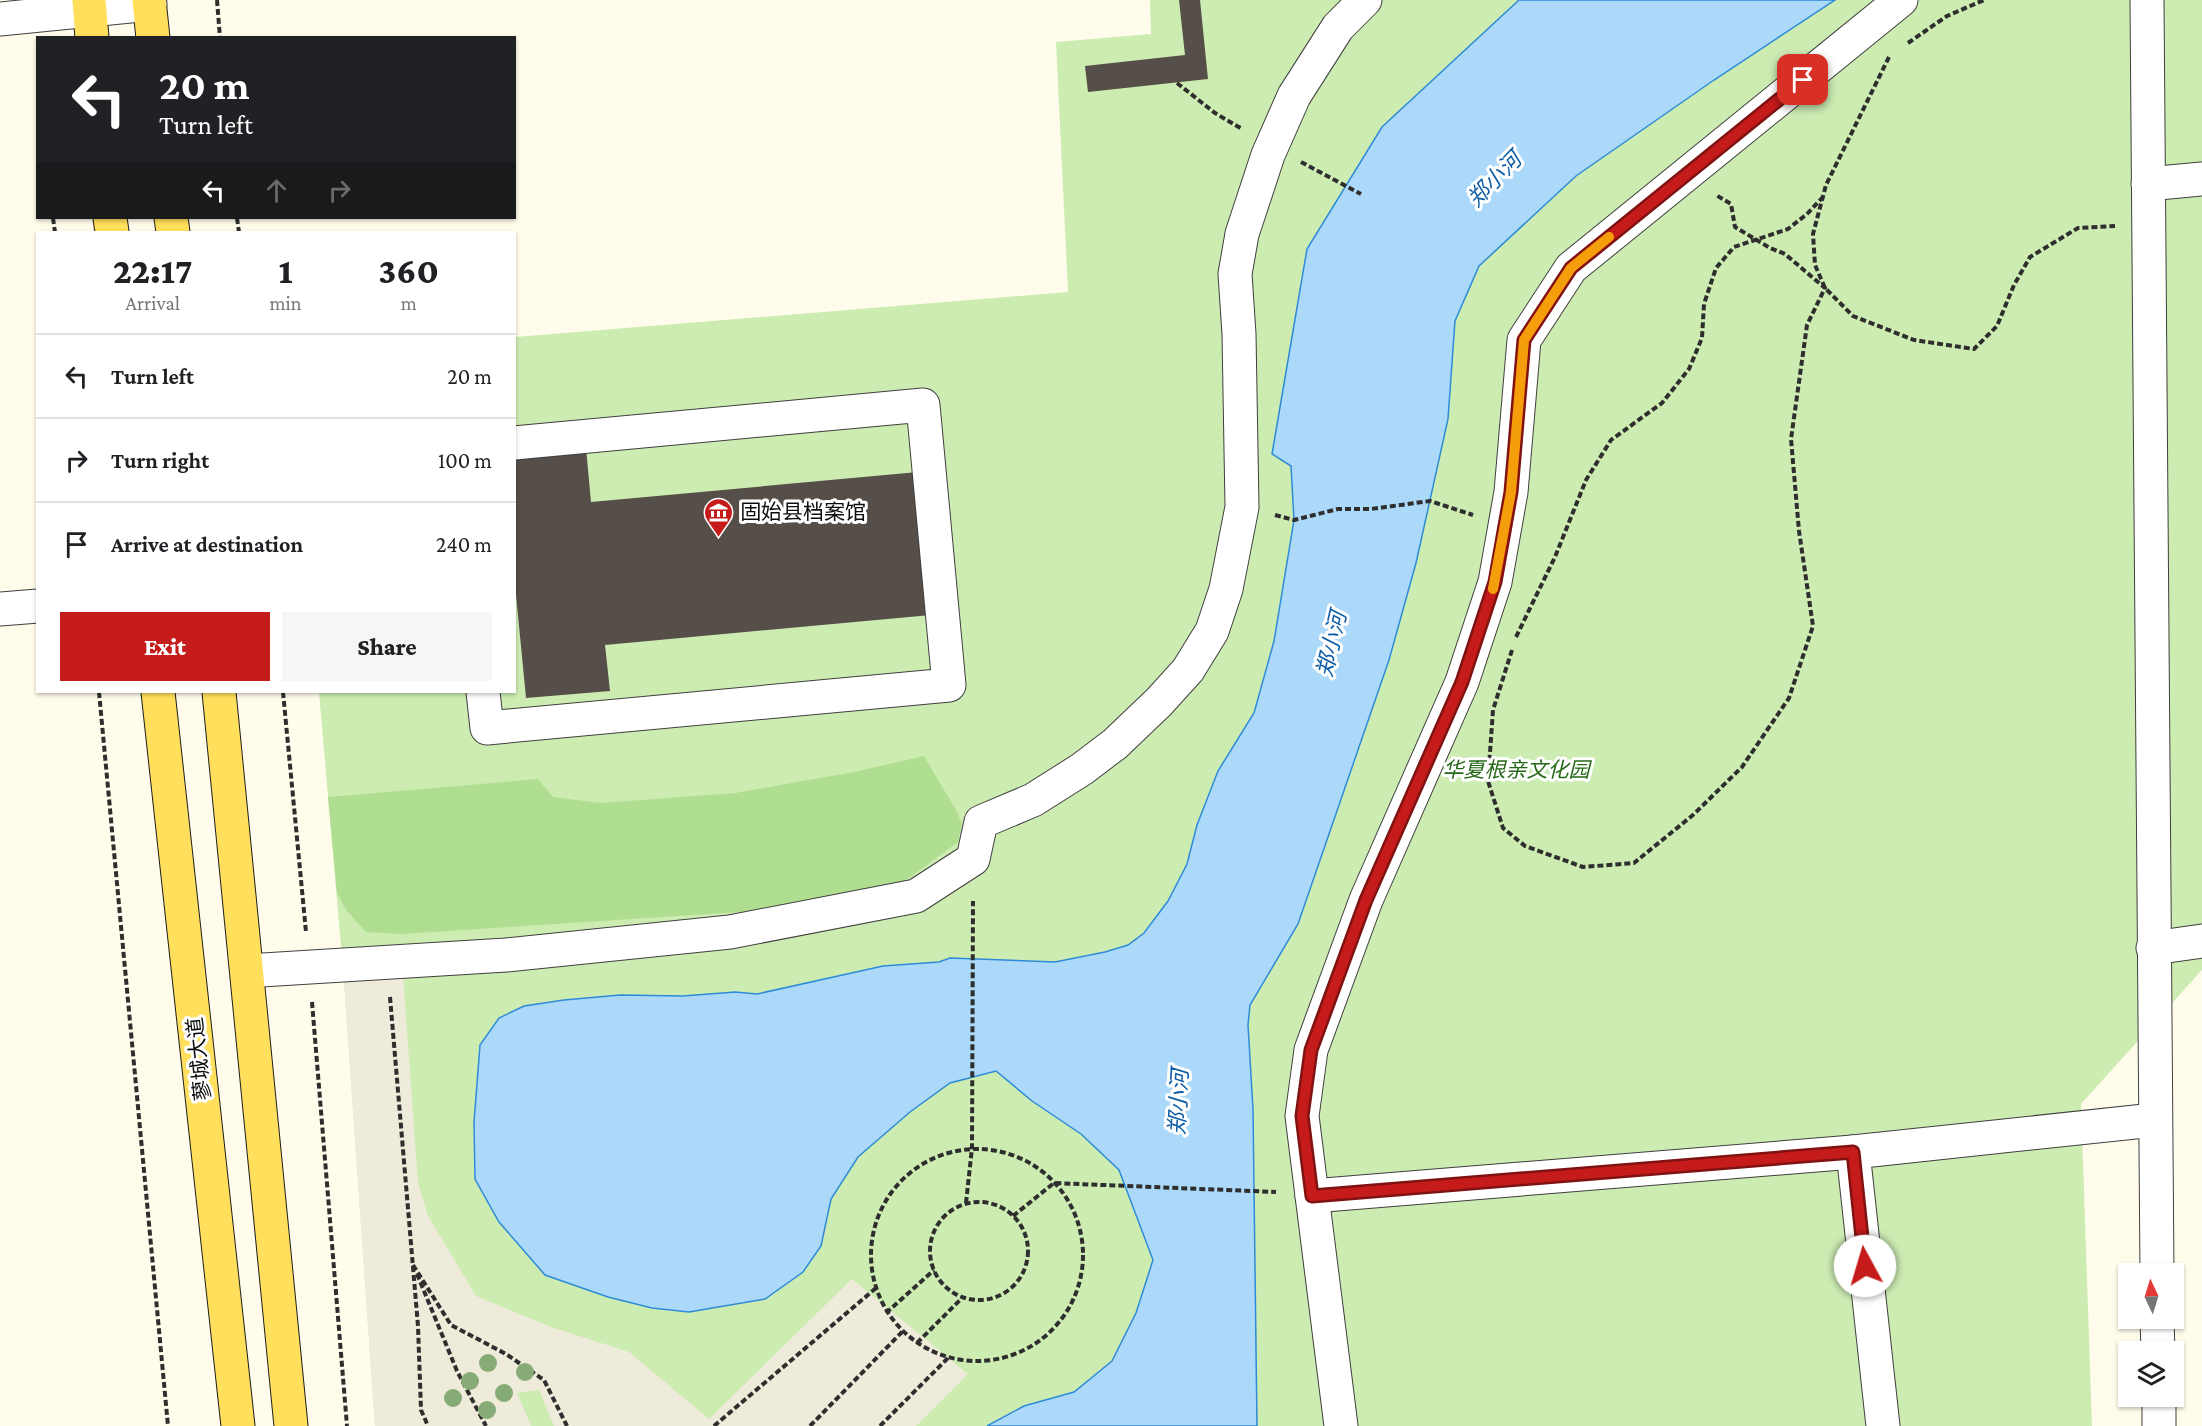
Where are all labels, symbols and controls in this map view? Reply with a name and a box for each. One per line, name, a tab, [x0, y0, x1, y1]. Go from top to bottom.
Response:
pin	[1777, 54, 1828, 105]
icon: left	[60, 60, 138, 138]
text: 20 m	[159, 61, 250, 108]
icon: arrive	[1786, 63, 1819, 96]
text: Turn left	[159, 110, 253, 140]
water label: 郑小河	[1462, 144, 1529, 212]
icon: left	[197, 174, 230, 207]
icon: ahead	[260, 174, 293, 207]
icon: right	[323, 174, 356, 207]
text: 22:17	[113, 251, 193, 291]
text: 1	[279, 251, 293, 291]
text: 360	[379, 251, 439, 291]
text: Arrival	[126, 292, 180, 314]
text: min	[270, 292, 302, 314]
text: m	[401, 292, 417, 314]
icon: left	[60, 360, 93, 393]
text: Turn left	[111, 364, 194, 389]
text: 20 m	[447, 364, 492, 389]
icon: right	[60, 444, 93, 477]
text: Turn right	[111, 448, 209, 473]
text: 100 m	[438, 448, 492, 473]
museum icon: 固始县档案馆	[703, 496, 735, 538]
place label: 固始县档案馆	[740, 500, 866, 524]
icon: arrive	[60, 528, 93, 561]
text: Arrive at destination	[111, 532, 303, 557]
text: 240 m	[436, 532, 492, 557]
water label: 郑小河	[1312, 605, 1352, 679]
button: Exit	[60, 612, 270, 681]
button: Share	[282, 612, 492, 681]
park label: 华夏根亲文化园	[1443, 758, 1592, 782]
street label: 蓼城大道	[183, 1016, 215, 1102]
water label: 郑小河	[1164, 1064, 1193, 1136]
position arrow	[1833, 1234, 1897, 1298]
north arrow	[2118, 1263, 2184, 1329]
map controls	[2118, 1263, 2184, 1407]
button: layers	[2118, 1341, 2184, 1407]

